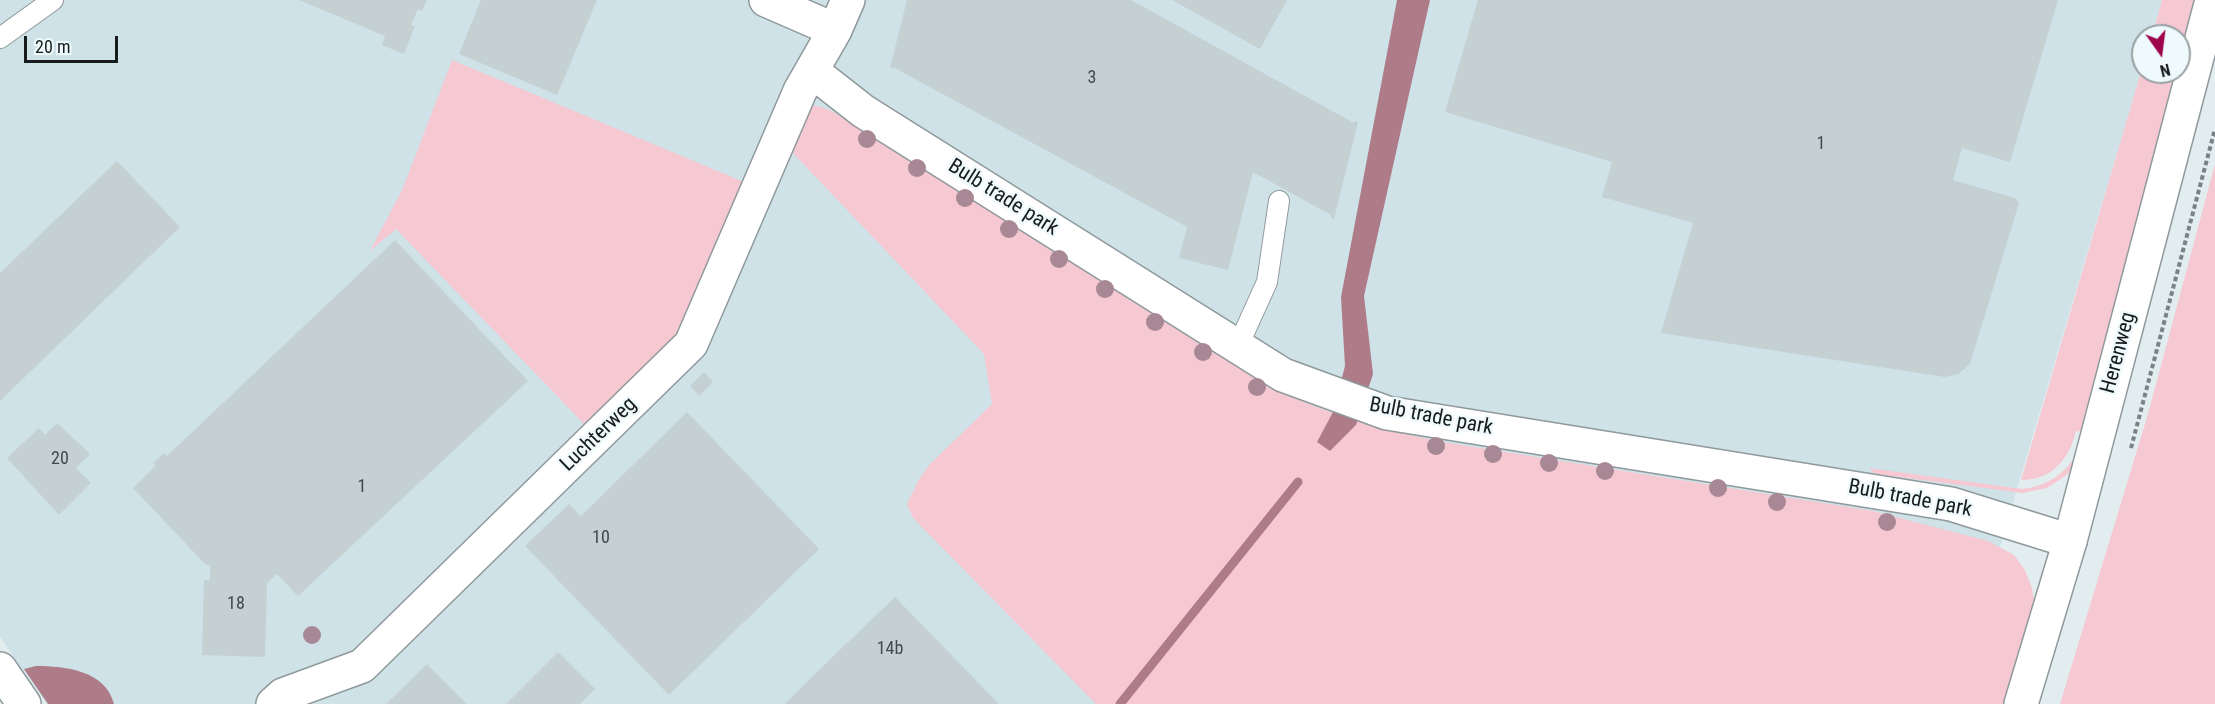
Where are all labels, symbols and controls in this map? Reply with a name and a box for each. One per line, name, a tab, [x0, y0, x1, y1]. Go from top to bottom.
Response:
scale bar	[27, 24, 122, 62]
north arrow	[2131, 24, 2191, 84]
text: 20 m	[35, 36, 70, 57]
text: N	[2158, 60, 2172, 80]
house number: 3	[1088, 67, 1096, 89]
house number: 1	[1817, 133, 1825, 155]
street label: Bulb trade park	[943, 154, 1063, 242]
street label: Herenweg	[2096, 310, 2142, 396]
street label: Luchterweg	[556, 393, 642, 477]
street label: Bulb trade park	[1367, 393, 1495, 441]
house number: 20	[51, 448, 69, 470]
street label: Bulb trade park	[1846, 475, 1974, 523]
house number: 1	[358, 476, 366, 498]
house number: 10	[592, 527, 610, 549]
house number: 18	[227, 593, 245, 615]
house number: 14b	[877, 638, 903, 660]

